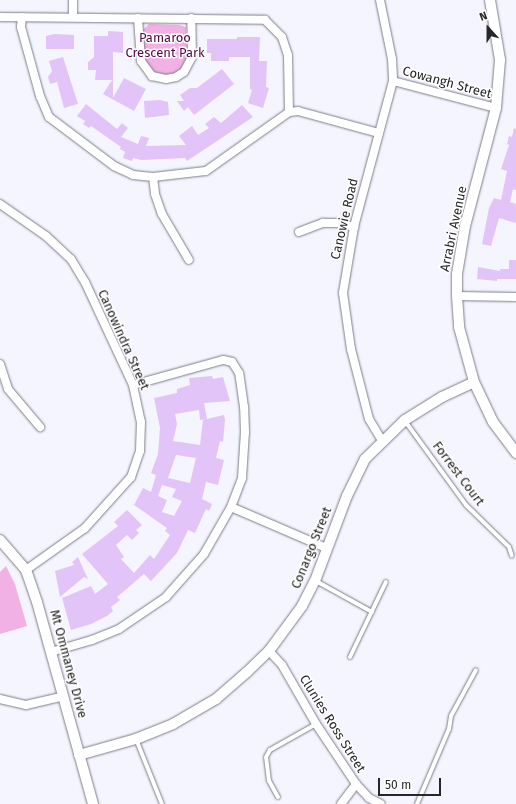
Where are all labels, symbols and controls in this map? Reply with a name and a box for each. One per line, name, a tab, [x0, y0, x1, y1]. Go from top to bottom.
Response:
north arrow	[468, 8, 508, 48]
text: N	[478, 9, 489, 24]
park label: Pamaroo Crescent Park	[125, 31, 205, 62]
street label: Cowangh Street	[401, 64, 493, 102]
street label: Canowie Road	[328, 177, 362, 261]
street label: Arrabri Avenue	[437, 185, 471, 273]
street label: Canowindra Street	[94, 287, 152, 393]
street label: Forrest Court	[429, 439, 487, 509]
street label: Conargo Street	[288, 505, 336, 591]
street label: Mt Ommaney Drive	[46, 608, 90, 720]
street label: Clunies Ross Street	[296, 672, 368, 776]
scale bar	[380, 770, 443, 796]
text: 50 m	[385, 778, 411, 792]

